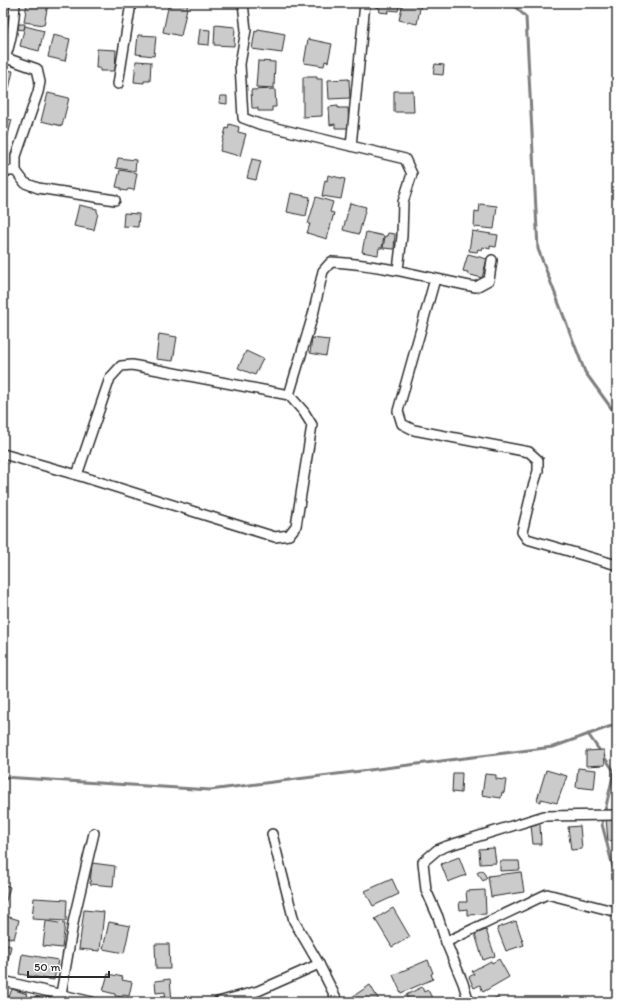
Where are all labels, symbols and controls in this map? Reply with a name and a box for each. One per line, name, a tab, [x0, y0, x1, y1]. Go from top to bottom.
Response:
scale bar	[28, 953, 109, 979]
text: 50 m	[34, 960, 60, 974]

